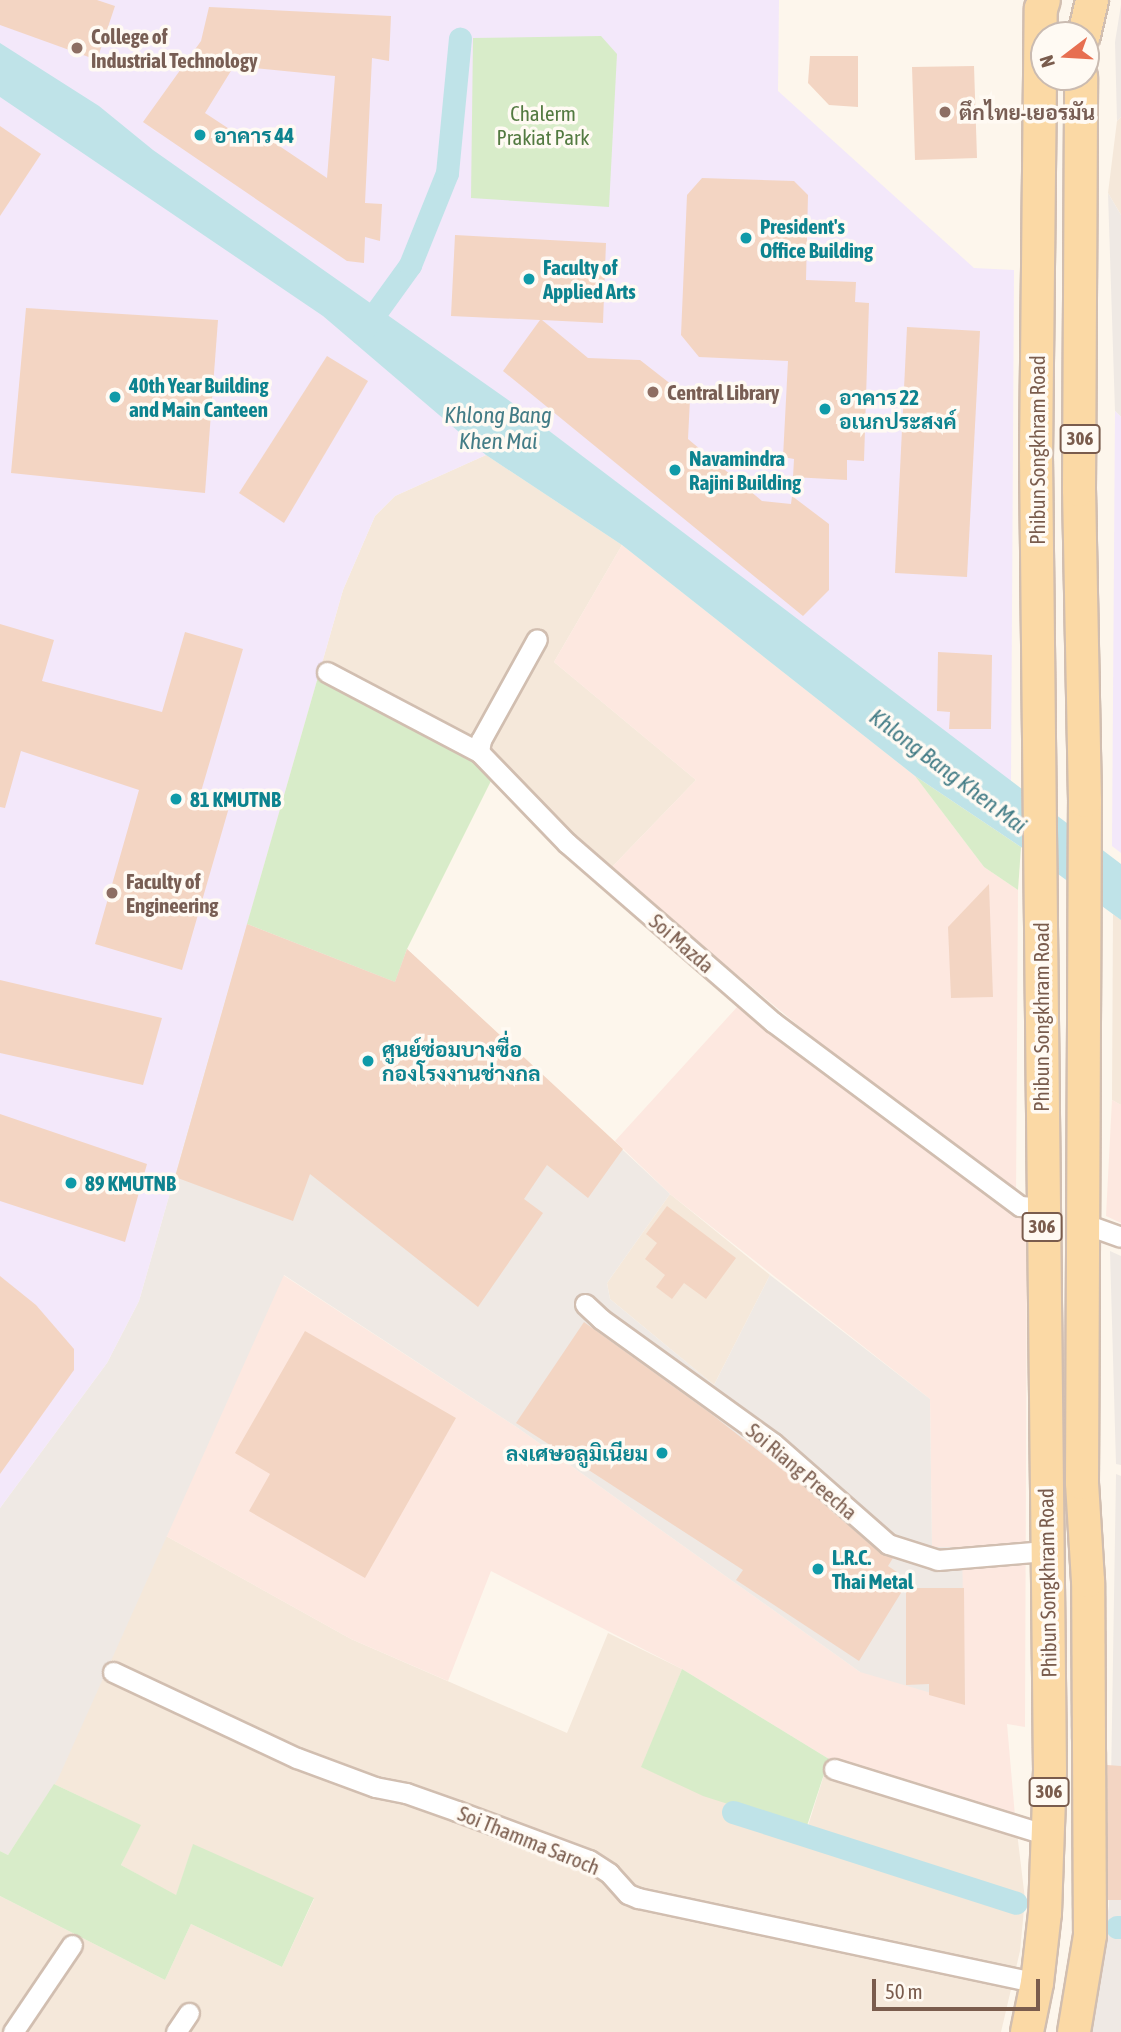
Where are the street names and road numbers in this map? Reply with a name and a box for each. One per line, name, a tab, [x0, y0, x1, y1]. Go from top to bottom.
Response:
street label: Phibun Songkhram Road	[1024, 355, 1050, 545]
road number: 306	[1059, 424, 1101, 454]
street label: Soi Mazda	[645, 908, 719, 978]
street label: Phibun Songkhram Road	[1028, 922, 1054, 1112]
road number: 306	[1021, 1212, 1063, 1242]
street label: Soi Riang Preecha	[742, 1417, 862, 1525]
street label: Phibun Songkhram Road	[1033, 1488, 1061, 1678]
road number: 306	[1028, 1776, 1070, 1808]
street label: Soi Thamma Saroch	[454, 1800, 604, 1880]

